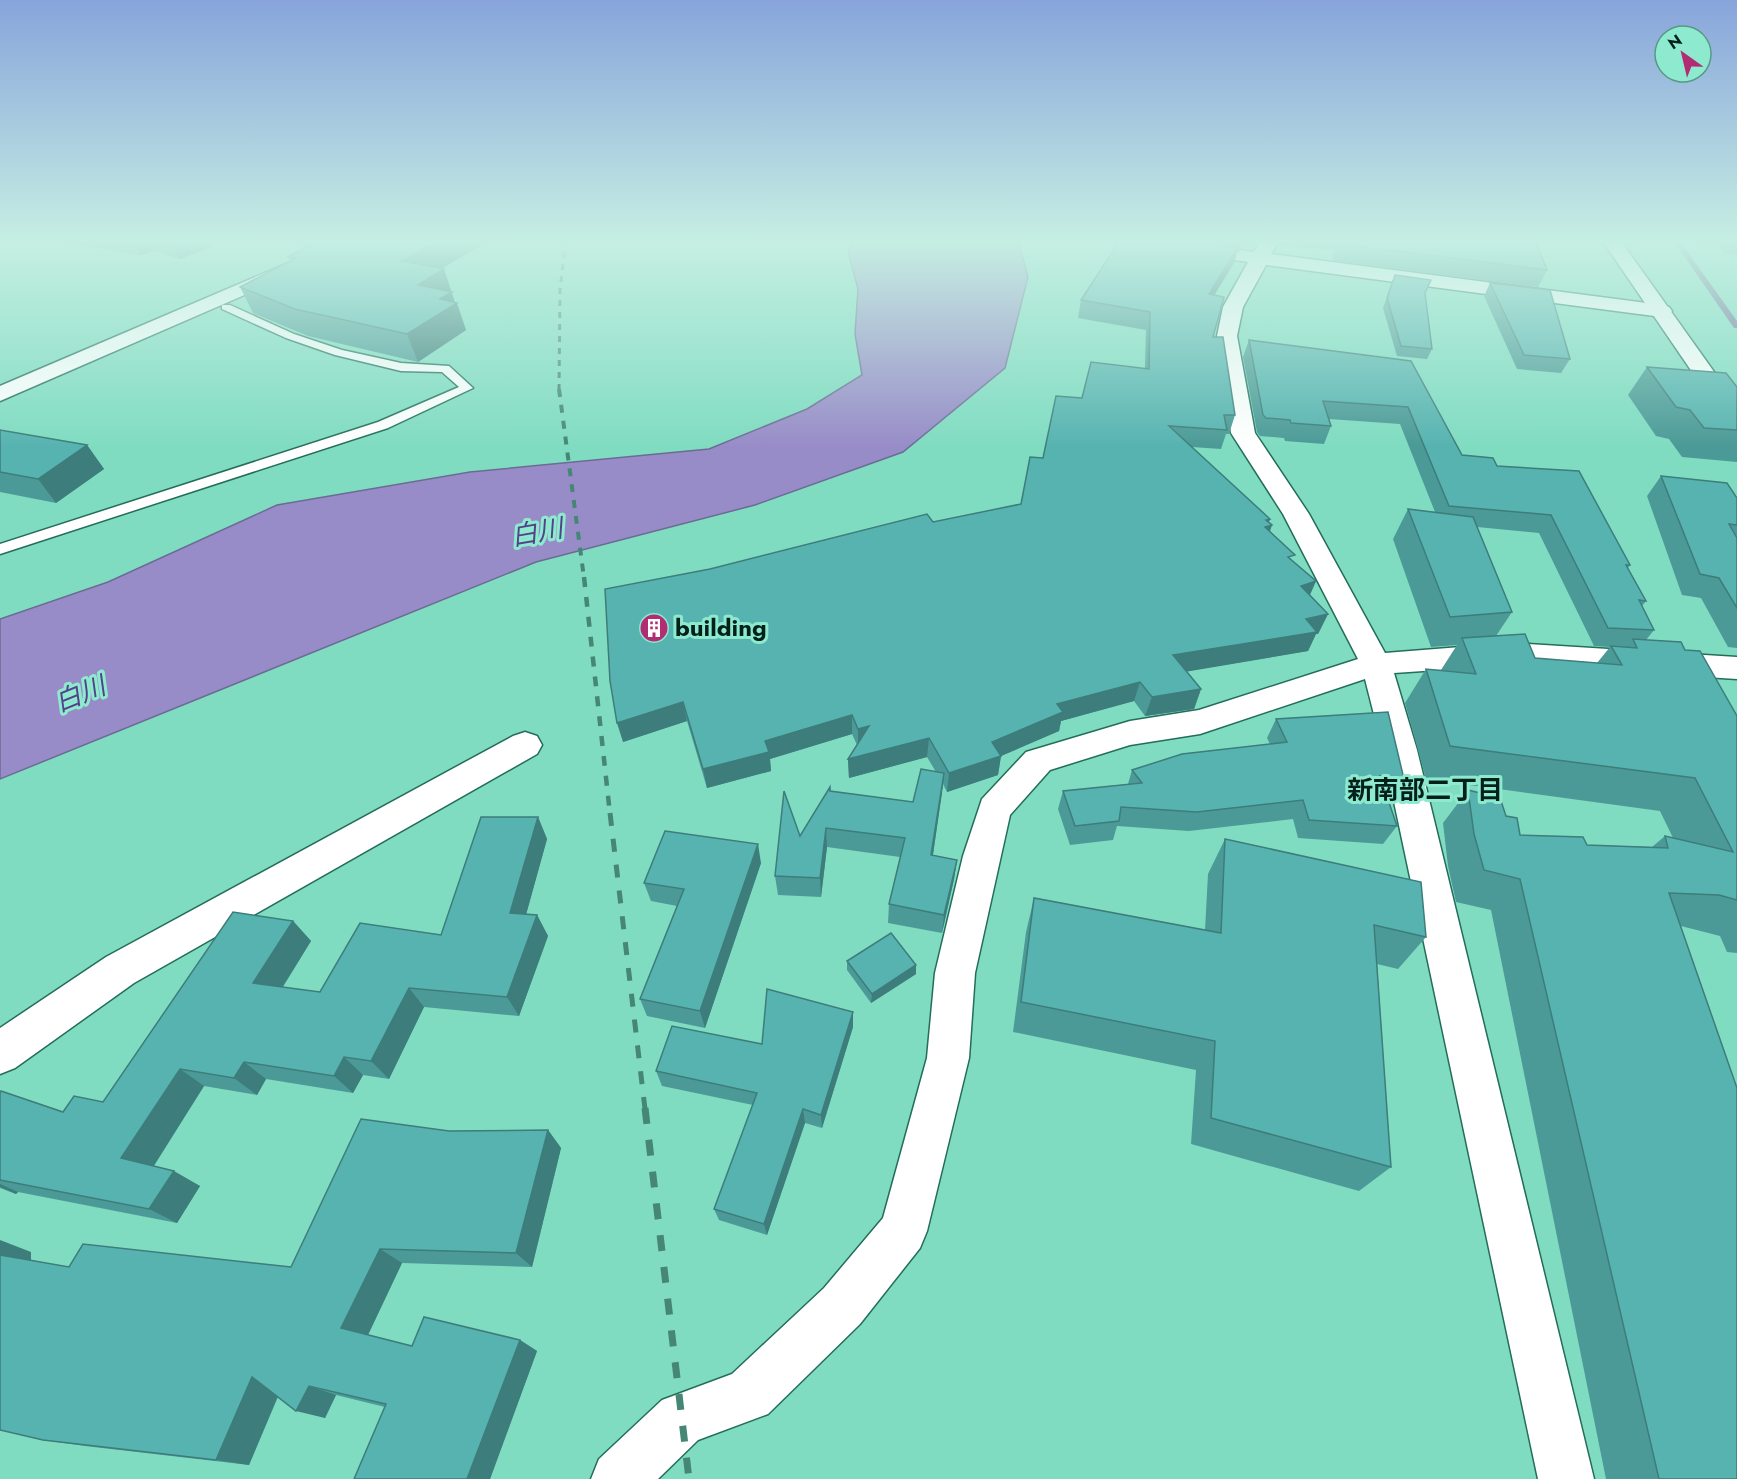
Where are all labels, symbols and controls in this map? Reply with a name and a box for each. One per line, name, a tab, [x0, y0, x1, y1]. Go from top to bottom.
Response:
north arrow	[1653, 24, 1713, 84]
text: N	[1663, 29, 1687, 55]
water label: 白川	[508, 508, 569, 555]
place label: building	[675, 610, 767, 645]
building icon: building	[638, 612, 670, 644]
water label: 白川	[49, 666, 114, 721]
district label: 新南部二丁目	[1347, 771, 1503, 809]

